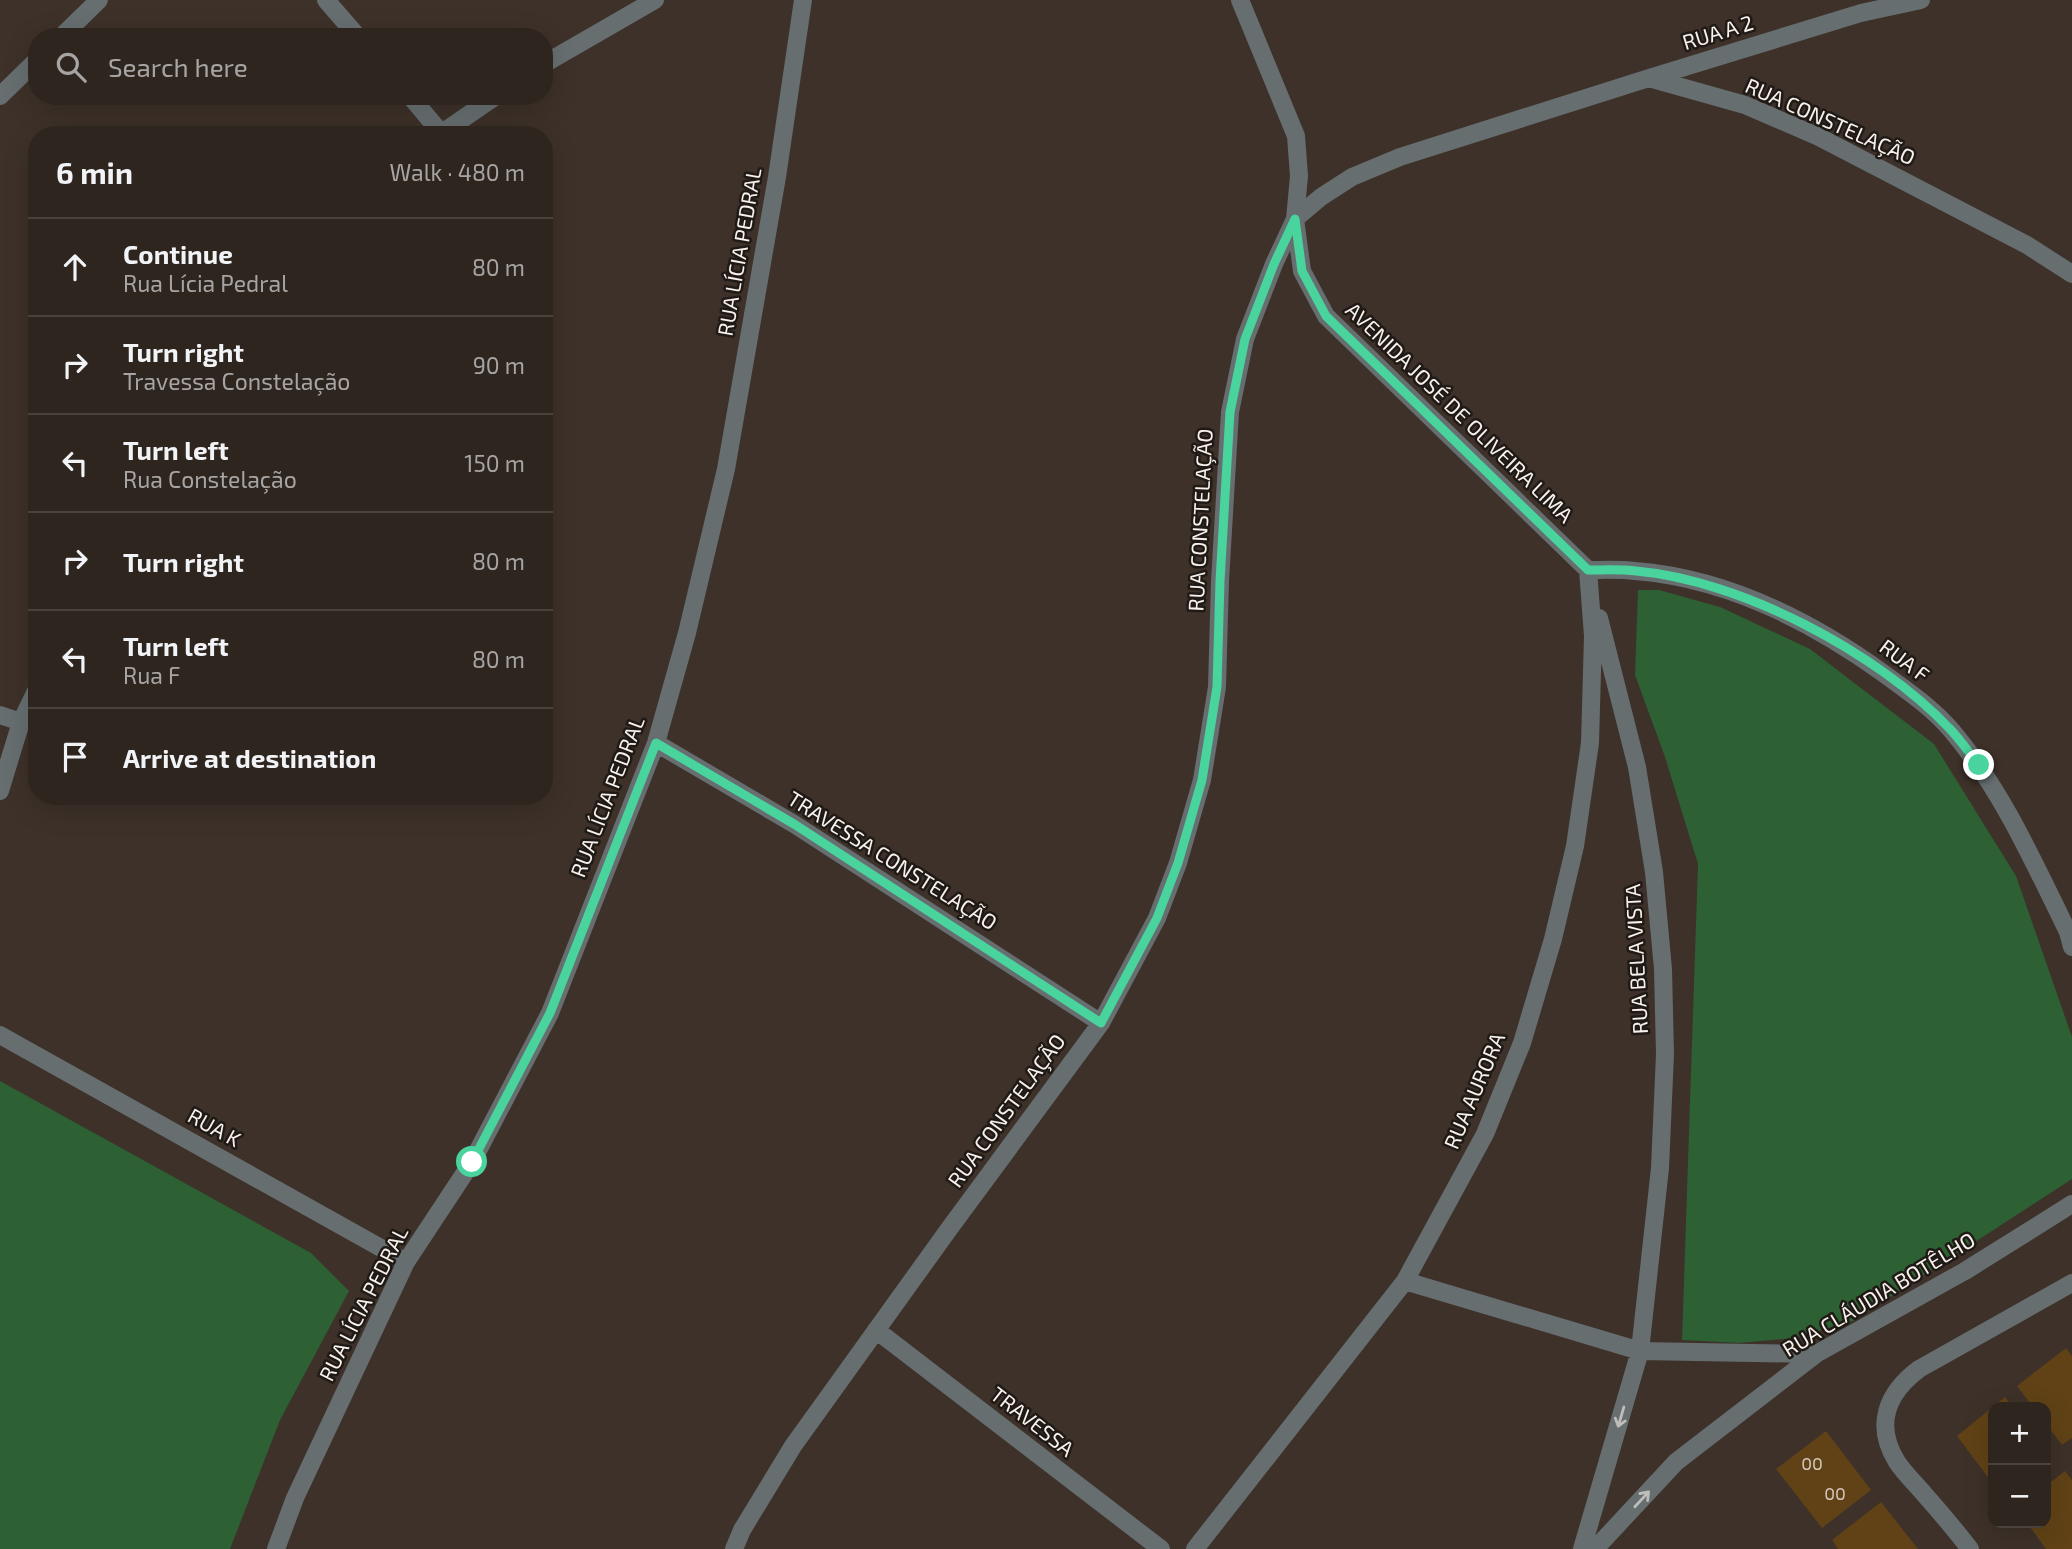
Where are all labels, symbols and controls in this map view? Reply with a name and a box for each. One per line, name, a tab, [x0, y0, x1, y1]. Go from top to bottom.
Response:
street label: RUA A 2	[1679, 9, 1756, 54]
search box	[28, 28, 553, 105]
icon: search	[52, 48, 90, 86]
text: Search here	[108, 51, 248, 82]
street label: RUA CONSTELAÇÃO	[1741, 72, 1919, 171]
text: 6 min	[56, 154, 133, 190]
text: Walk · 480 m	[390, 158, 525, 186]
street label: RUA LÍCIA PEDRAL	[711, 166, 766, 338]
text: Continue	[123, 238, 233, 269]
icon: ahead	[56, 248, 94, 286]
text: 80 m	[472, 253, 525, 281]
text: Rua Lícia Pedral	[123, 269, 288, 297]
street label: AVENIDA JOSÉ DE OLIVEIRA LIMA	[1341, 297, 1579, 527]
text: Turn right	[123, 336, 244, 367]
icon: right	[56, 346, 94, 384]
text: 90 m	[473, 351, 525, 379]
text: Travessa Constelação	[123, 367, 350, 395]
street label: RUA CONSTELAÇÃO	[1182, 428, 1219, 612]
text: Turn left	[123, 434, 229, 465]
icon: left	[56, 444, 94, 482]
text: 150 m	[464, 449, 525, 477]
text: Rua Constelação	[123, 465, 297, 493]
icon: right	[56, 542, 94, 580]
text: Turn right	[123, 546, 244, 577]
text: 80 m	[472, 547, 525, 575]
text: Turn left	[123, 630, 229, 661]
street label: RUA F	[1875, 633, 1935, 686]
icon: left	[56, 640, 94, 678]
text: 80 m	[472, 645, 525, 673]
text: Rua F	[123, 661, 180, 689]
street label: RUA LÍCIA PEDRAL	[564, 712, 649, 880]
icon: arrive	[56, 738, 94, 776]
text: Arrive at destination	[123, 742, 376, 773]
route end	[1963, 749, 1994, 780]
street label: TRAVESSA CONSTELAÇÃO	[783, 785, 1002, 936]
street label: RUA BELA VISTA	[1619, 883, 1652, 1035]
street label: RUA CONSTELAÇÃO	[942, 1029, 1071, 1193]
street label: RUA AURORA	[1438, 1029, 1509, 1152]
street label: RUA K	[184, 1102, 246, 1152]
route start	[456, 1146, 487, 1177]
street label: RUA LÍCIA PEDRAL	[313, 1222, 412, 1385]
street label: RUA CLÁUDIA BOTÊLHO	[1777, 1226, 1979, 1361]
street label: TRAVESSA	[986, 1381, 1080, 1461]
map controls	[1988, 1402, 2051, 1528]
button: +	[1988, 1402, 2051, 1465]
one-way arrow	[1613, 1405, 1626, 1427]
house number: 00	[1801, 1452, 1823, 1474]
button: −	[1988, 1465, 2051, 1528]
house number: 00	[1824, 1482, 1846, 1504]
one-way arrow	[1633, 1491, 1650, 1508]

